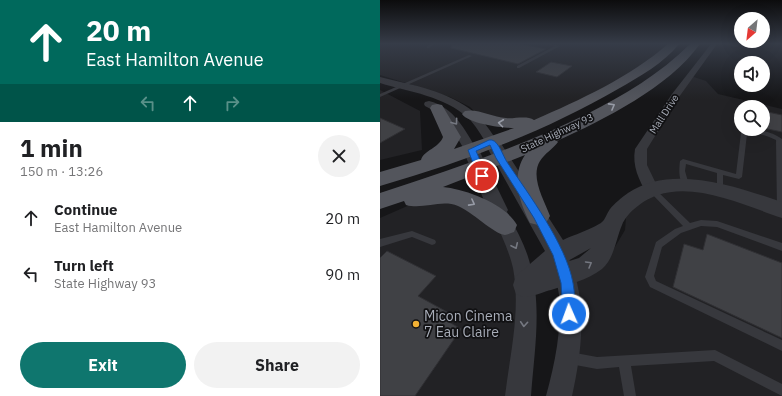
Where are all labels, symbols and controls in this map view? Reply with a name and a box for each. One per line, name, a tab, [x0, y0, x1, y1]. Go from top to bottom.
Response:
text: 20 m	[86, 12, 151, 49]
north arrow	[734, 12, 770, 48]
map controls	[734, 12, 770, 136]
icon: ahead	[20, 16, 72, 68]
text: East Hamilton Avenue	[86, 48, 264, 71]
button: sound	[734, 56, 770, 92]
street label: Mall Drive	[646, 91, 682, 136]
icon: left	[137, 92, 159, 114]
icon: ahead	[179, 92, 201, 114]
icon: right	[221, 92, 243, 114]
button: search	[734, 100, 770, 136]
one-way arrow	[607, 104, 615, 111]
street label: State Highway 93	[519, 110, 595, 156]
one-way arrow	[450, 118, 457, 125]
one-way arrow	[498, 119, 504, 128]
text: 1 min	[20, 132, 83, 164]
button: close	[318, 135, 360, 177]
pin	[465, 159, 499, 193]
text: 150 m · 13:26	[20, 163, 103, 180]
icon: arrive	[471, 165, 493, 187]
one-way arrow	[468, 198, 475, 206]
text: Continue	[54, 200, 118, 219]
icon: ahead	[20, 207, 42, 229]
text: 20 m	[325, 209, 360, 228]
text: East Hamilton Avenue	[54, 219, 182, 236]
one-way arrow	[510, 241, 518, 249]
text: Turn left	[54, 256, 114, 275]
one-way arrow	[585, 261, 592, 268]
icon: left	[20, 263, 42, 285]
text: 90 m	[325, 265, 360, 284]
text: State Highway 93	[54, 275, 156, 292]
position arrow	[548, 293, 590, 335]
place label: Micon Cinema 7 Eau Claire	[424, 307, 513, 341]
marker: Micon Cinema 7 Eau Claire	[411, 319, 421, 329]
one-way arrow	[520, 321, 529, 327]
button: Exit	[20, 342, 186, 388]
button: Share	[194, 342, 360, 388]

